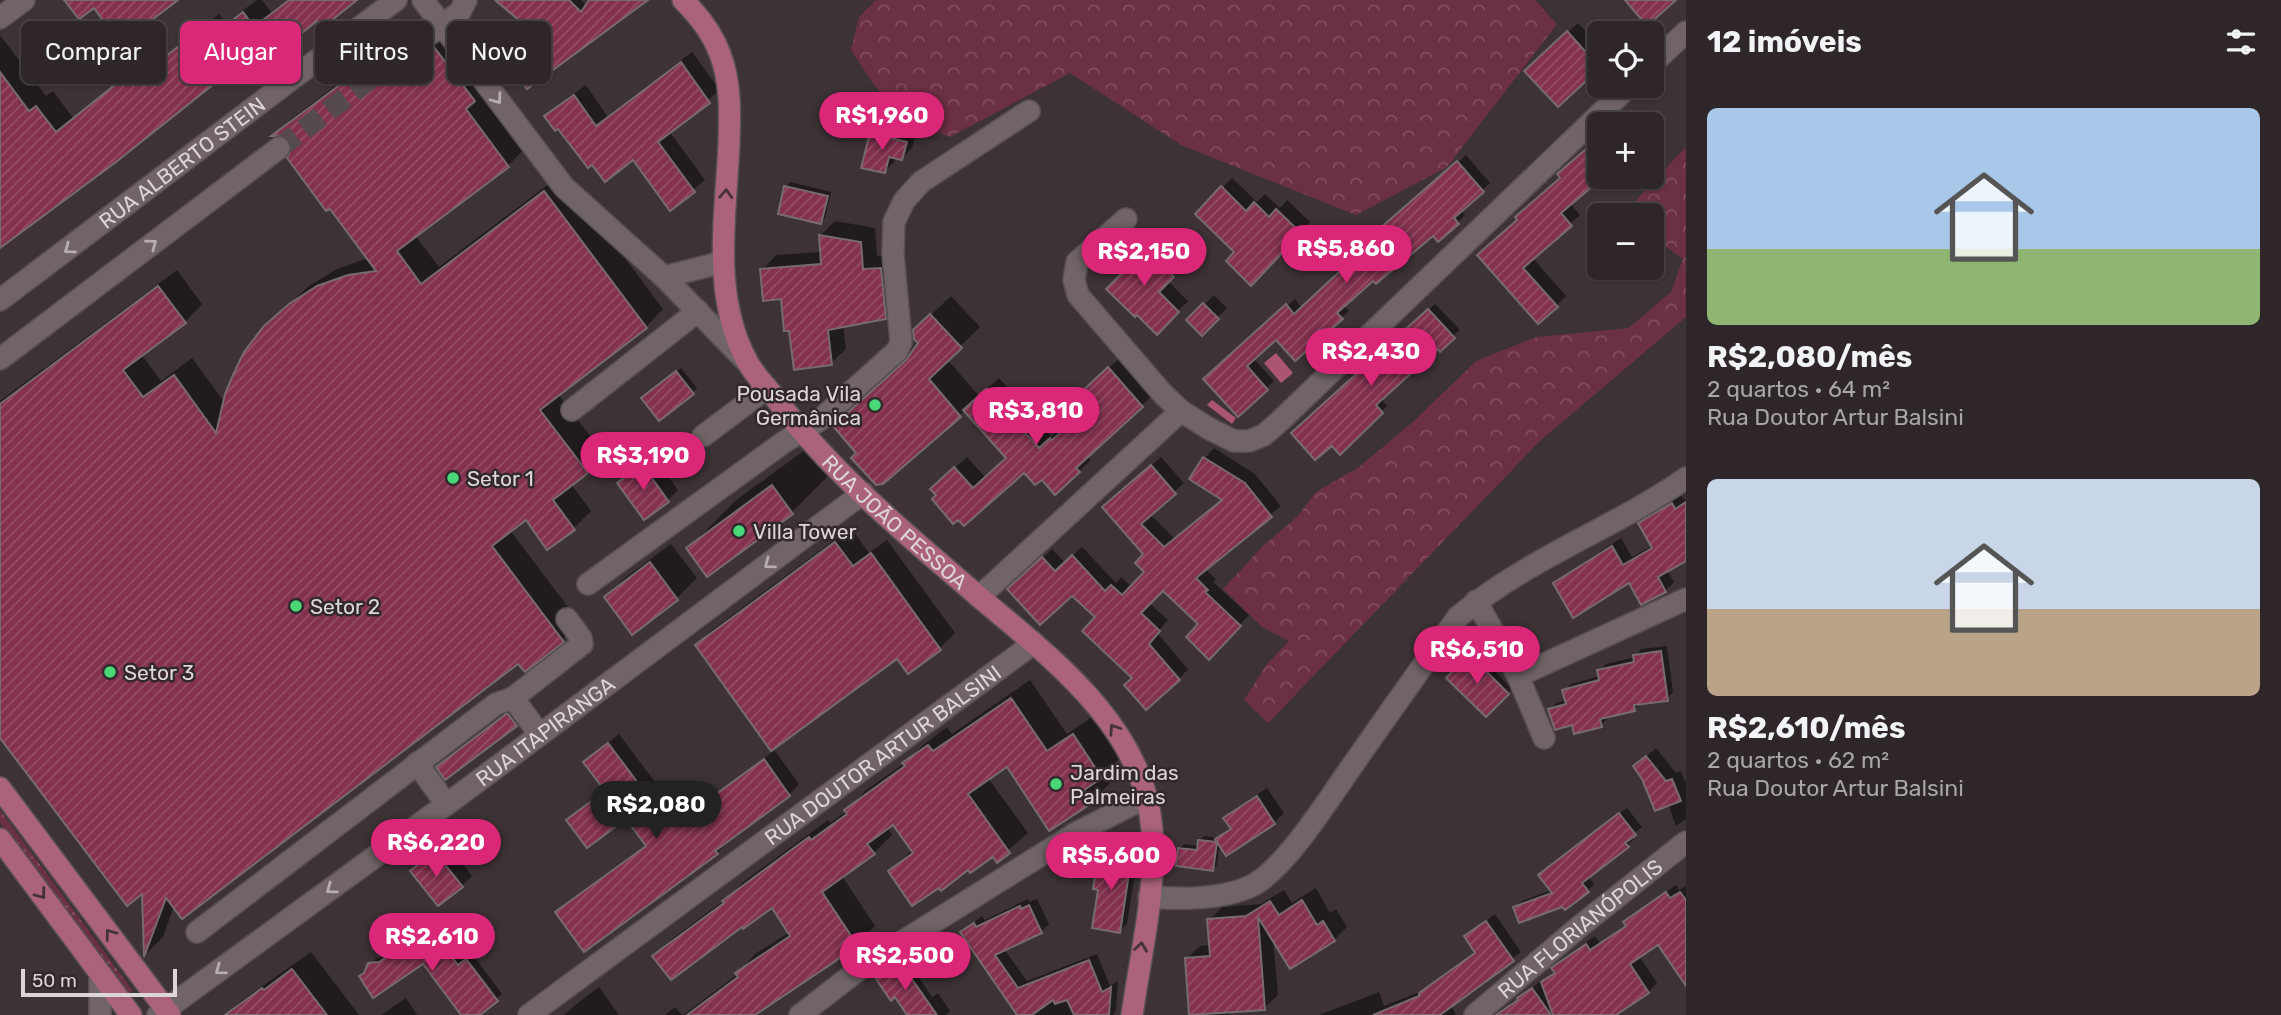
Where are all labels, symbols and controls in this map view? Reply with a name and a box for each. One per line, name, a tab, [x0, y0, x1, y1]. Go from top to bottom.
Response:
chip: Comprar	[21, 21, 166, 84]
chip: Alugar	[180, 21, 301, 84]
chip: Filtros	[315, 21, 433, 84]
chip: Novo	[447, 21, 551, 84]
map controls	[1587, 21, 1664, 280]
button: locate	[1587, 21, 1664, 98]
icon: filters	[2222, 23, 2260, 61]
text: 12 imóveis	[1707, 24, 1862, 60]
street label: RUA ALBERTO STEIN	[94, 91, 270, 233]
one-way arrow	[489, 91, 501, 104]
pin: R$1,960	[817, 92, 947, 152]
text: R$1,960	[835, 101, 929, 129]
button: +	[1587, 112, 1664, 189]
icon: home	[1921, 154, 2047, 280]
one-way arrow	[719, 189, 734, 200]
button: −	[1587, 203, 1664, 280]
pin: R$5,860	[1281, 226, 1411, 285]
pin: R$2,150	[1079, 229, 1209, 288]
text: R$5,860	[1297, 234, 1395, 262]
text: R$2,150	[1097, 237, 1191, 265]
one-way arrow	[144, 239, 157, 252]
one-way arrow	[64, 241, 76, 253]
pin: R$2,430	[1306, 328, 1436, 388]
text: R$2,430	[1322, 337, 1420, 365]
text: R$2,080/mês	[1707, 339, 1912, 375]
text: 2 quartos · 64 m²	[1707, 375, 1890, 403]
place label: Pousada Vila Germânica	[737, 381, 861, 430]
pin: R$3,810	[971, 388, 1101, 447]
text: R$3,810	[988, 396, 1084, 424]
marker: Pousada Vila Germânica	[867, 397, 883, 413]
text: Rua Doutor Artur Balsini	[1707, 403, 1964, 431]
pin: R$3,190	[578, 433, 708, 492]
text: R$3,190	[596, 441, 690, 469]
street label: RUA JOÃO PESSOA	[817, 449, 973, 594]
place label: Setor 1	[467, 466, 534, 491]
marker: Setor 1	[445, 470, 461, 486]
place label: Villa Tower	[753, 519, 856, 544]
marker: Villa Tower	[731, 523, 747, 539]
icon: home	[1921, 525, 2047, 651]
one-way arrow	[765, 556, 777, 568]
place label: Setor 2	[310, 594, 380, 619]
marker: Setor 2	[288, 598, 304, 614]
pin: R$6,510	[1412, 626, 1542, 686]
text: R$6,510	[1430, 635, 1524, 663]
street label: RUA DOUTOR ARTUR BALSINI	[759, 659, 1005, 850]
place label: Setor 3	[124, 660, 194, 685]
marker: Setor 3	[102, 664, 118, 680]
street label: RUA ITAPIRANGA	[471, 671, 619, 791]
text: R$2,610/mês	[1707, 710, 1906, 746]
one-way arrow	[1109, 724, 1122, 737]
text: 2 quartos · 62 m²	[1707, 746, 1889, 774]
place label: Jardim das Palmeiras	[1070, 760, 1179, 809]
text: Rua Doutor Artur Balsini	[1707, 774, 1964, 802]
marker: Jardim das Palmeiras	[1048, 776, 1064, 792]
pin: R$2,080	[591, 782, 721, 841]
text: R$2,080	[606, 790, 706, 818]
pin: R$6,220	[371, 820, 501, 879]
text: R$6,220	[387, 828, 485, 856]
pin: R$5,600	[1046, 832, 1176, 892]
text: R$5,600	[1062, 841, 1160, 869]
street label: RUA FLORIANÓPOLIS	[1492, 853, 1667, 1003]
one-way arrow	[326, 881, 339, 893]
one-way arrow	[32, 886, 45, 898]
pin: R$2,610	[367, 914, 497, 973]
text: R$2,610	[385, 922, 479, 950]
one-way arrow	[106, 929, 119, 942]
pin: R$2,500	[840, 932, 970, 992]
text: R$2,500	[856, 941, 954, 969]
one-way arrow	[1134, 942, 1149, 953]
one-way arrow	[215, 961, 228, 974]
scale bar	[21, 966, 177, 998]
text: 50 m	[32, 969, 77, 992]

